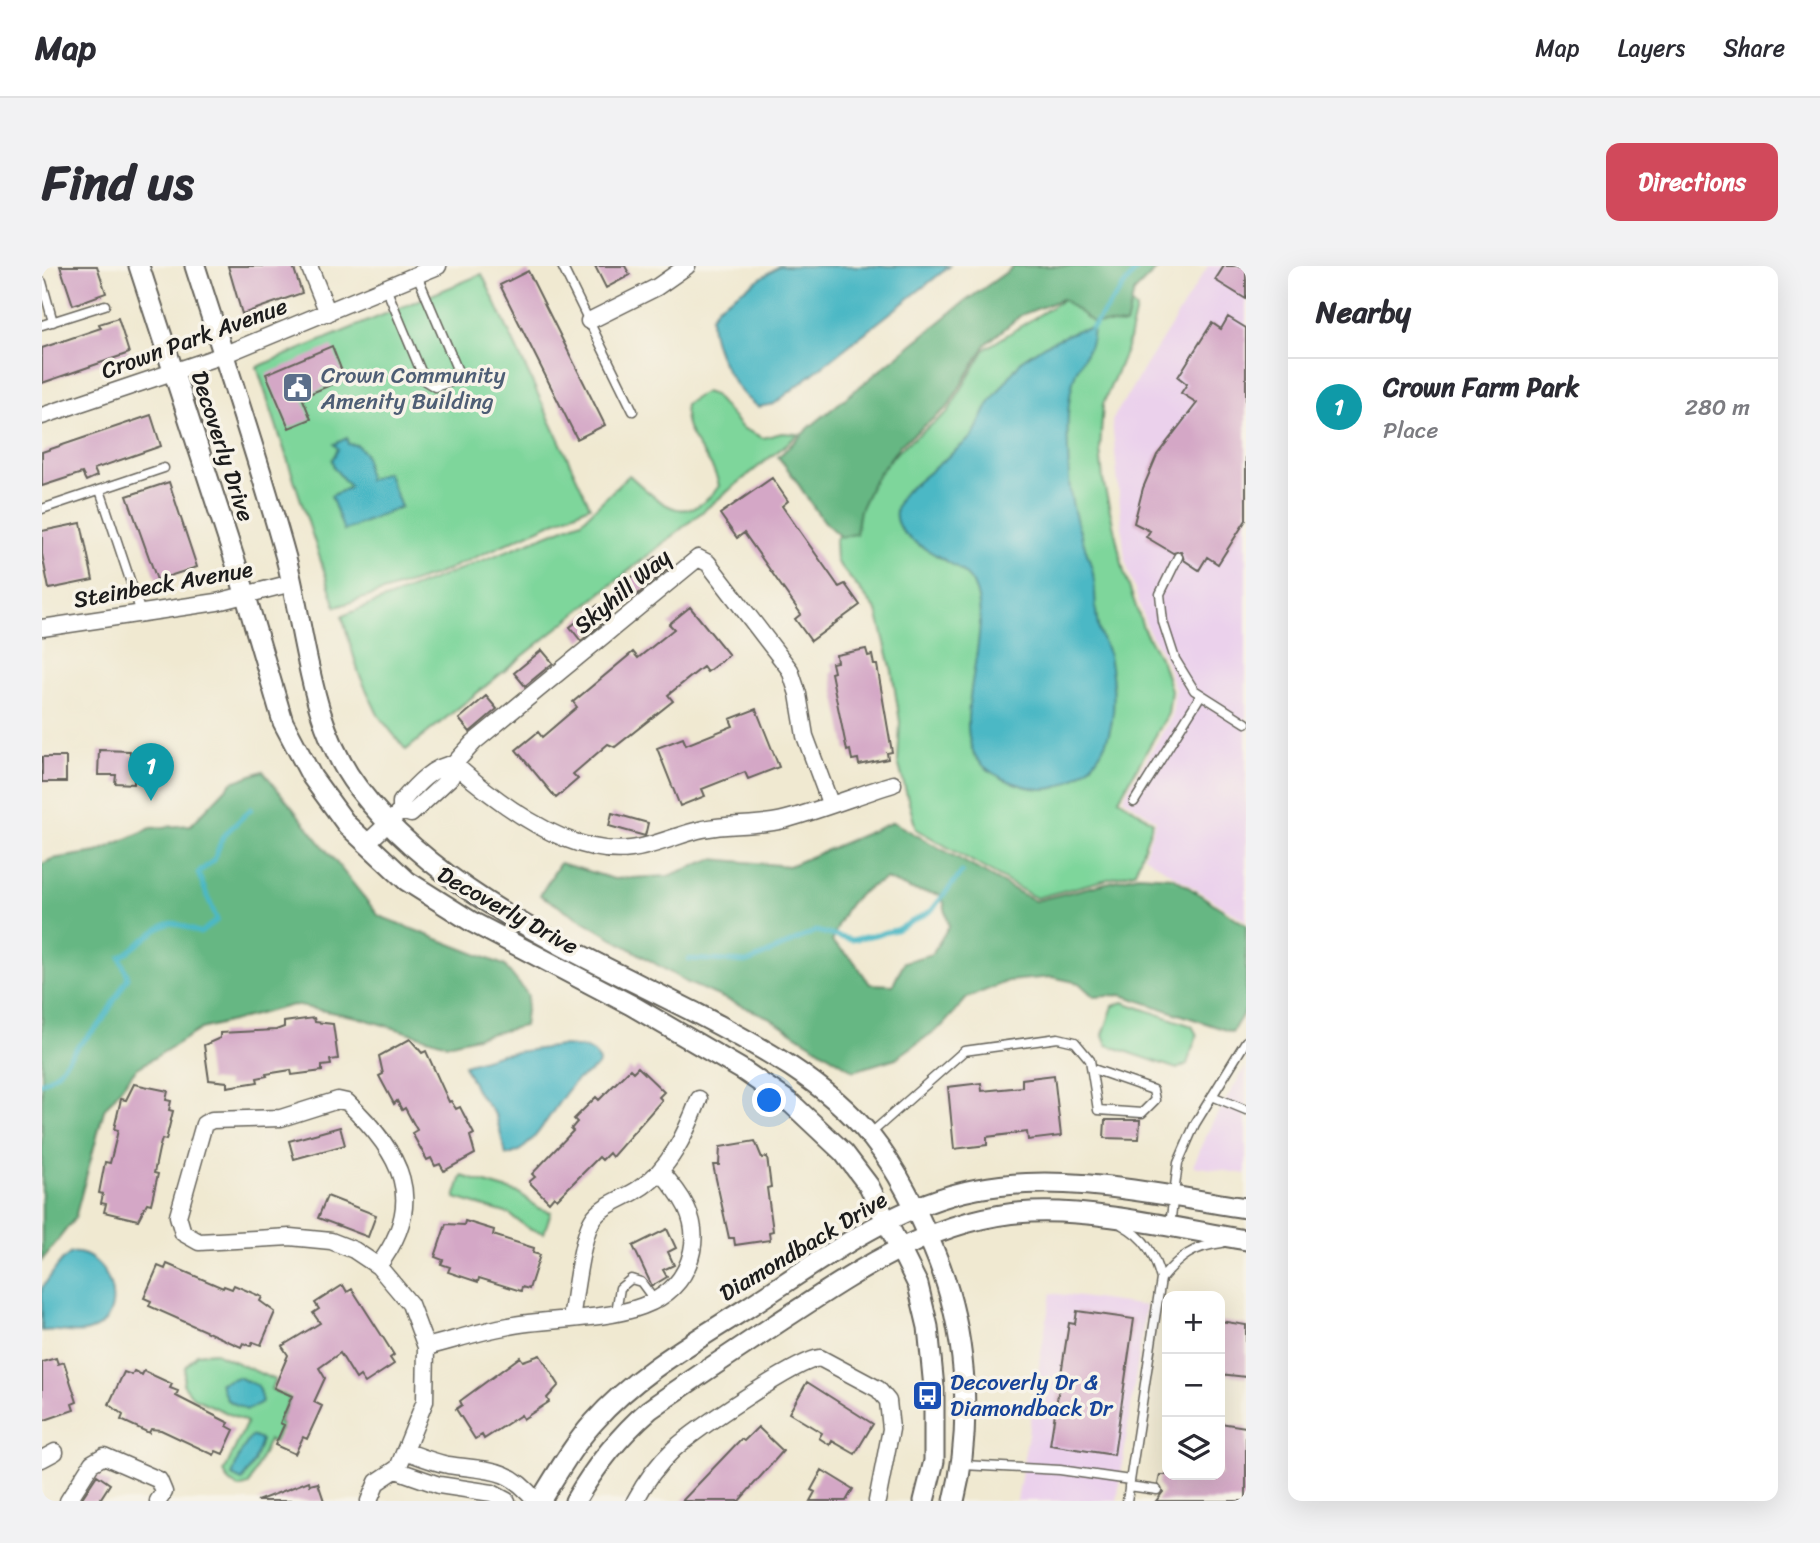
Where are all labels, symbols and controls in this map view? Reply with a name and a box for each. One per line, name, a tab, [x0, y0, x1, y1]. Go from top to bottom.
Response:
text: Map	[35, 19, 96, 77]
text: Map	[1535, 27, 1580, 69]
text: Layers	[1618, 27, 1685, 69]
text: Share	[1723, 27, 1785, 69]
text: Find us	[42, 139, 194, 226]
button: Directions	[1606, 143, 1778, 221]
text: Nearby	[1316, 285, 1411, 339]
street label: Crown Park Avenue	[95, 286, 293, 391]
place label: Crown Community Amenity Building	[320, 355, 505, 422]
text: Crown Farm Park	[1383, 364, 1579, 410]
street label: Decoverly Drive	[179, 365, 266, 527]
public building icon: Crown Community Amenity Building	[281, 371, 315, 405]
text: 1	[1334, 387, 1344, 428]
text: 280 m	[1685, 387, 1750, 428]
text: Place	[1383, 410, 1438, 451]
street label: Skyhill Way	[564, 538, 681, 645]
street label: Steinbeck Avenue	[70, 549, 256, 620]
pin: 1	[128, 743, 174, 801]
street label: Decoverly Drive	[429, 855, 586, 966]
your location	[752, 1083, 786, 1117]
street label: Diamondback Drive	[711, 1180, 895, 1313]
map controls	[1162, 1291, 1225, 1480]
button: +	[1162, 1291, 1225, 1354]
button: −	[1162, 1354, 1225, 1417]
place label: Decoverly Dr & Diamondback Dr	[950, 1362, 1114, 1429]
bus stop icon: Decoverly Dr & Diamondback Dr	[910, 1378, 944, 1412]
button: layers	[1162, 1417, 1225, 1480]

